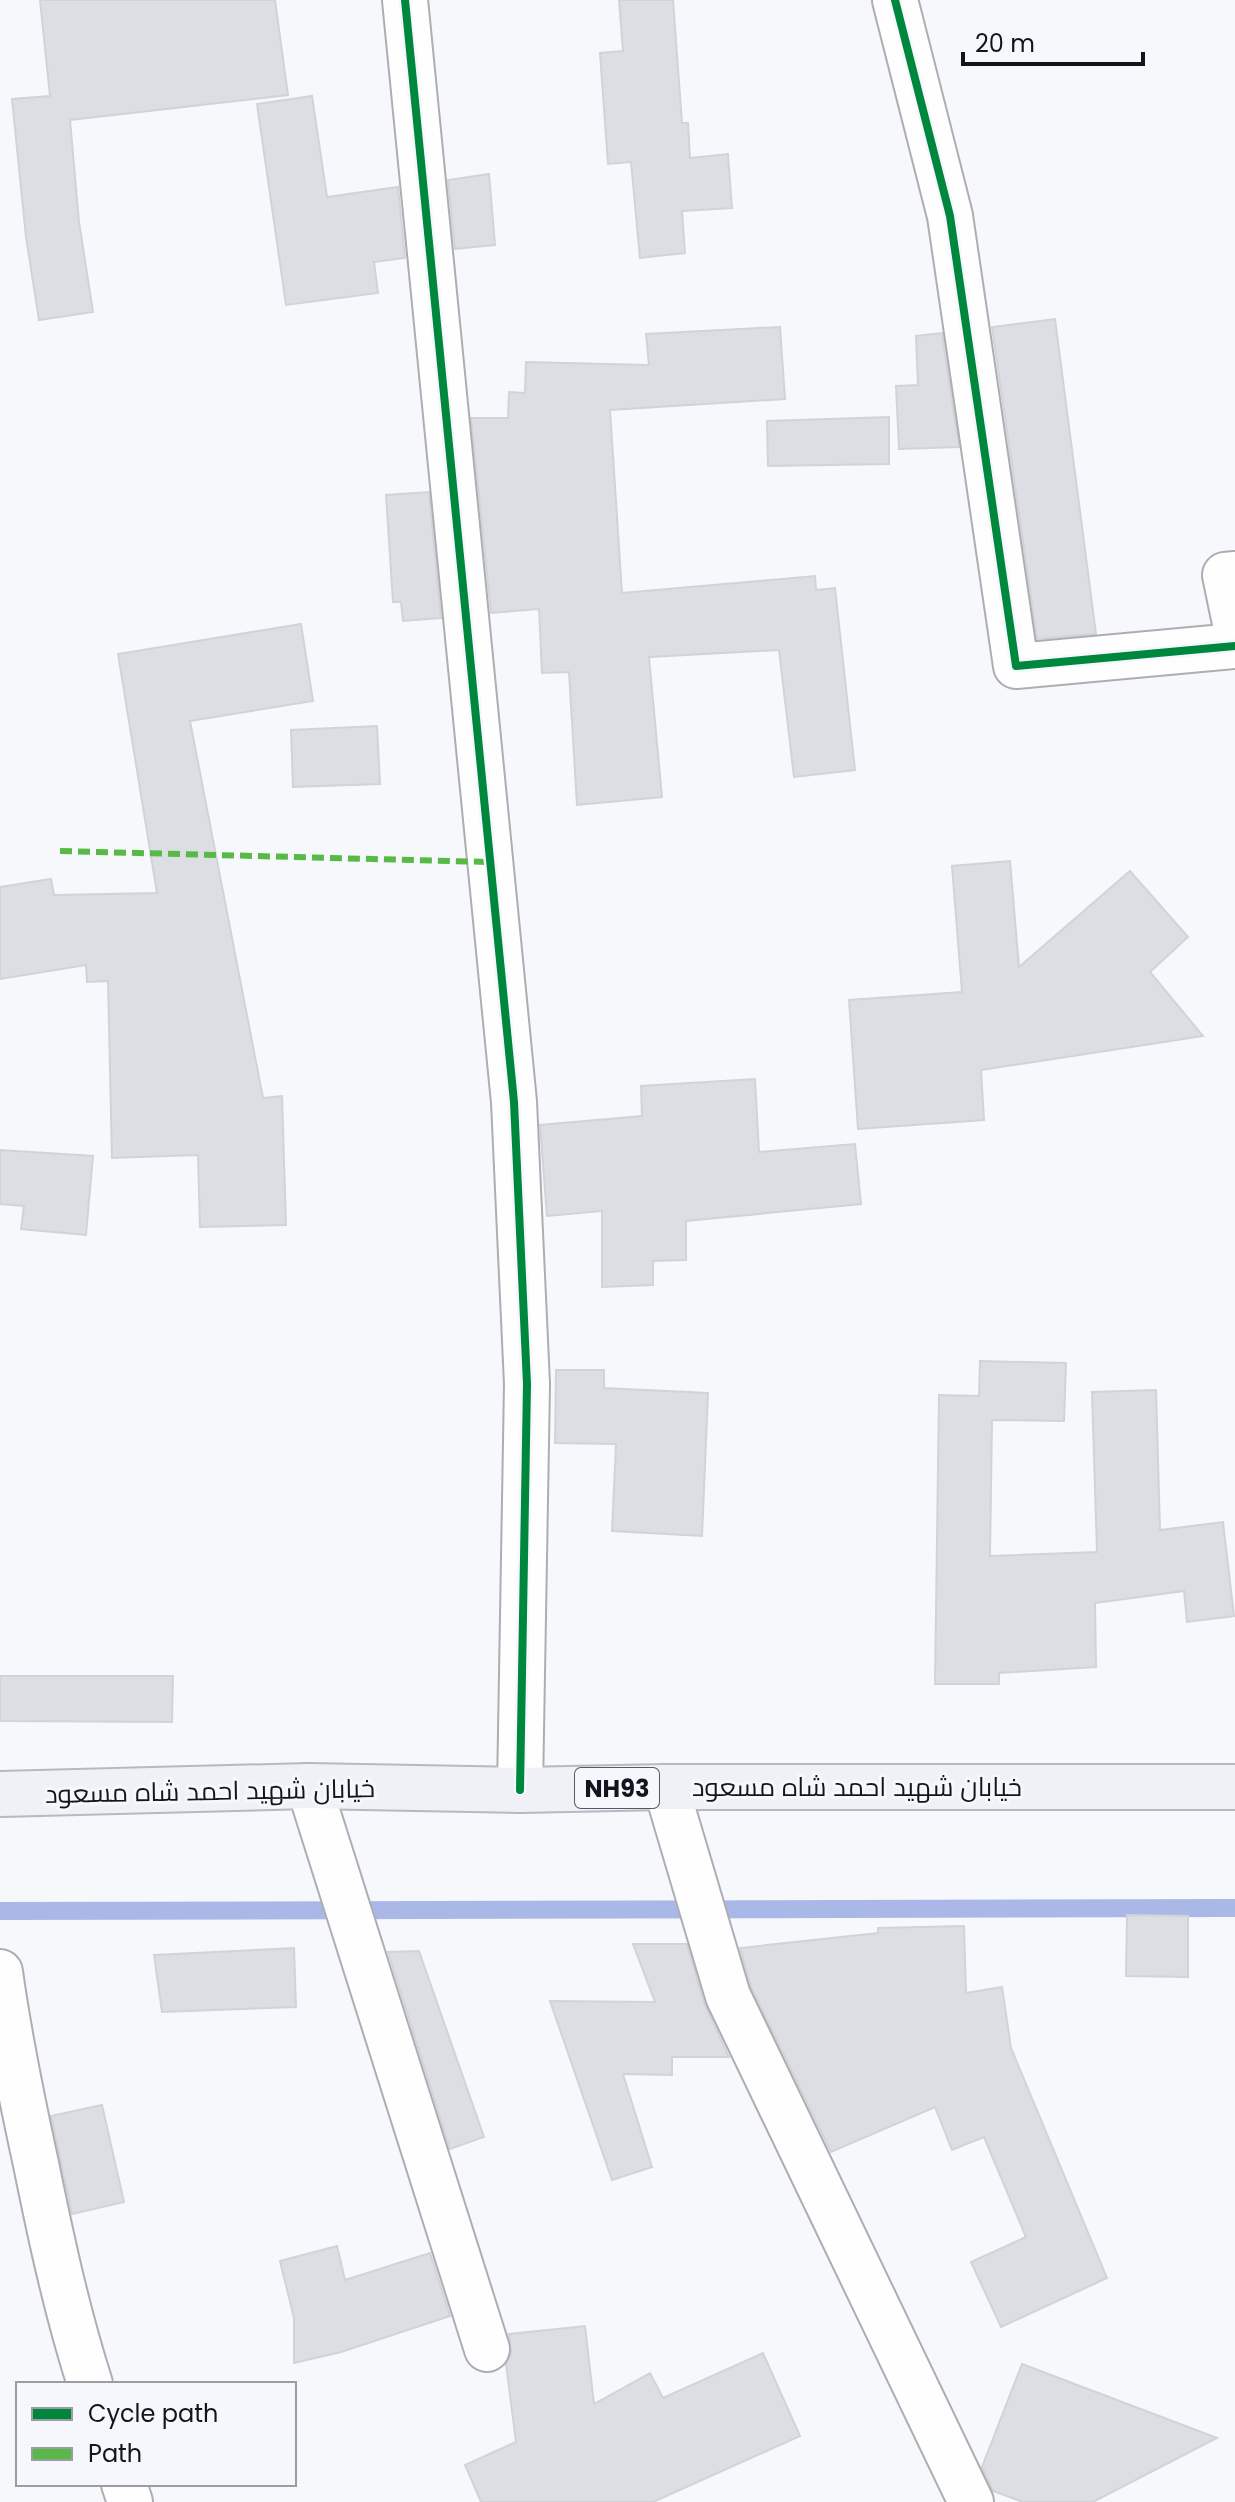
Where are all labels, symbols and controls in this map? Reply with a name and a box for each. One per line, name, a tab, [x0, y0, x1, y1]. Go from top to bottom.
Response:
scale bar	[963, 16, 1143, 66]
text: 20 m	[975, 27, 1035, 60]
road number: NH93	[575, 1768, 659, 1808]
street label: خیابان شهید احمد شاه مسعود	[692, 1769, 1022, 1805]
street label: خیابان شهید احمد شاه مسعود	[45, 1770, 375, 1812]
legend	[16, 2382, 296, 2486]
text: Cycle path	[88, 2397, 218, 2430]
text: Path	[88, 2437, 142, 2470]

